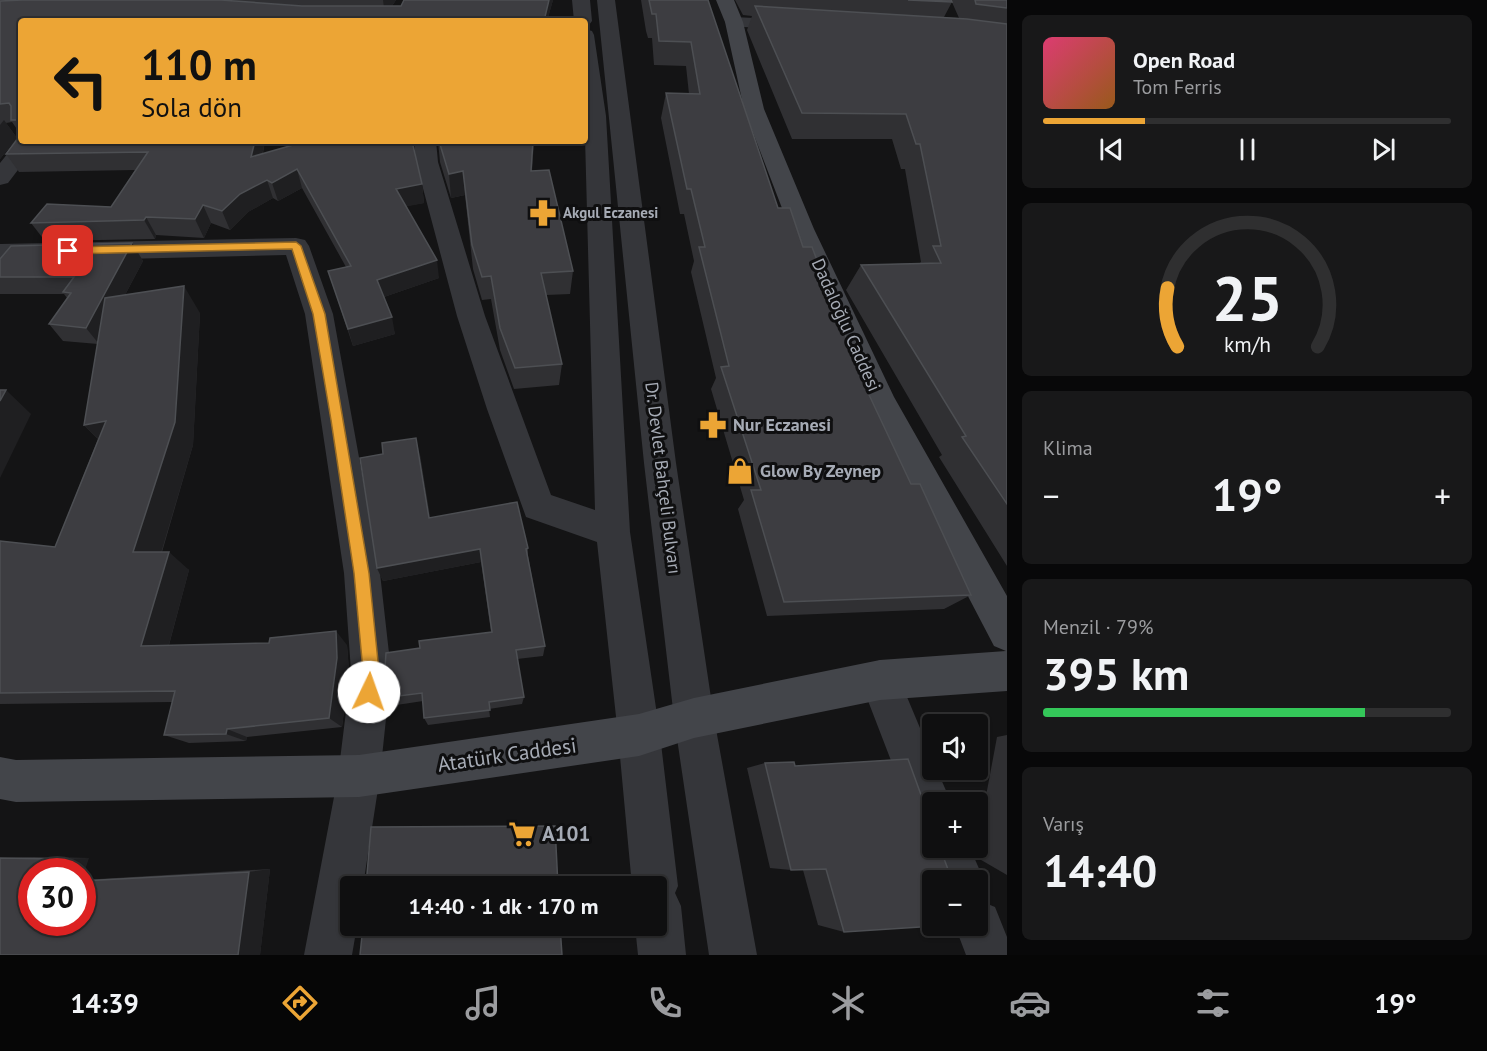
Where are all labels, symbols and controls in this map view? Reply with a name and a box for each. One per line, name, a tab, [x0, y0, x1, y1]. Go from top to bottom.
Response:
text: 110 m	[141, 37, 257, 92]
icon: left	[42, 42, 120, 120]
text: Open Road	[1133, 46, 1235, 74]
text: Tom Ferris	[1133, 74, 1222, 100]
text: Sola dön	[141, 90, 242, 124]
icon: previous	[1095, 133, 1128, 166]
icon: pause	[1231, 133, 1264, 166]
icon: next	[1367, 133, 1400, 166]
pharmacy icon: Akgul Eczanesi	[528, 198, 558, 228]
place label: Akgul Eczanesi	[563, 203, 658, 222]
pin	[42, 225, 93, 276]
icon: arrive	[51, 234, 84, 267]
street label: Dadaloğlu Caddesi	[807, 255, 886, 395]
text: 25	[1212, 257, 1282, 338]
text: km/h	[1223, 330, 1270, 358]
street label: Dr. Devlet Bahçeli Bulvarı	[640, 380, 687, 575]
pharmacy icon: Nur Eczanesi	[698, 410, 728, 440]
place label: Nur Eczanesi	[733, 413, 831, 436]
text: Klima	[1043, 435, 1093, 461]
shop icon: Glow By Zeynep	[725, 456, 755, 486]
place label: Glow By Zeynep	[760, 459, 881, 482]
text: 19°	[1212, 465, 1282, 523]
text: −	[1043, 474, 1060, 517]
text: +	[1434, 474, 1451, 517]
text: Menzil · 79%	[1043, 614, 1153, 640]
text: 395 km	[1043, 644, 1189, 702]
position arrow	[337, 660, 401, 724]
map controls	[922, 714, 988, 936]
button: sound	[922, 714, 988, 780]
street label: Atatürk Caddesi	[436, 731, 578, 778]
button: +	[922, 792, 988, 858]
text: Varış	[1043, 811, 1084, 837]
supermarket icon: A101	[507, 819, 537, 849]
place label: A101	[542, 820, 590, 847]
text: 14:40	[1043, 841, 1157, 899]
speed limit sign: 30	[18, 858, 96, 936]
button: −	[922, 870, 988, 936]
text: 14:40 · 1 dk · 170 m	[409, 892, 598, 920]
icon: directions	[279, 982, 321, 1024]
icon: music	[462, 982, 504, 1024]
icon: phone	[644, 982, 686, 1024]
icon: climate	[827, 982, 869, 1024]
icon: car	[1009, 982, 1051, 1024]
icon: filters	[1192, 982, 1234, 1024]
text: 14:39	[70, 986, 139, 1020]
text: 19°	[1374, 986, 1417, 1020]

